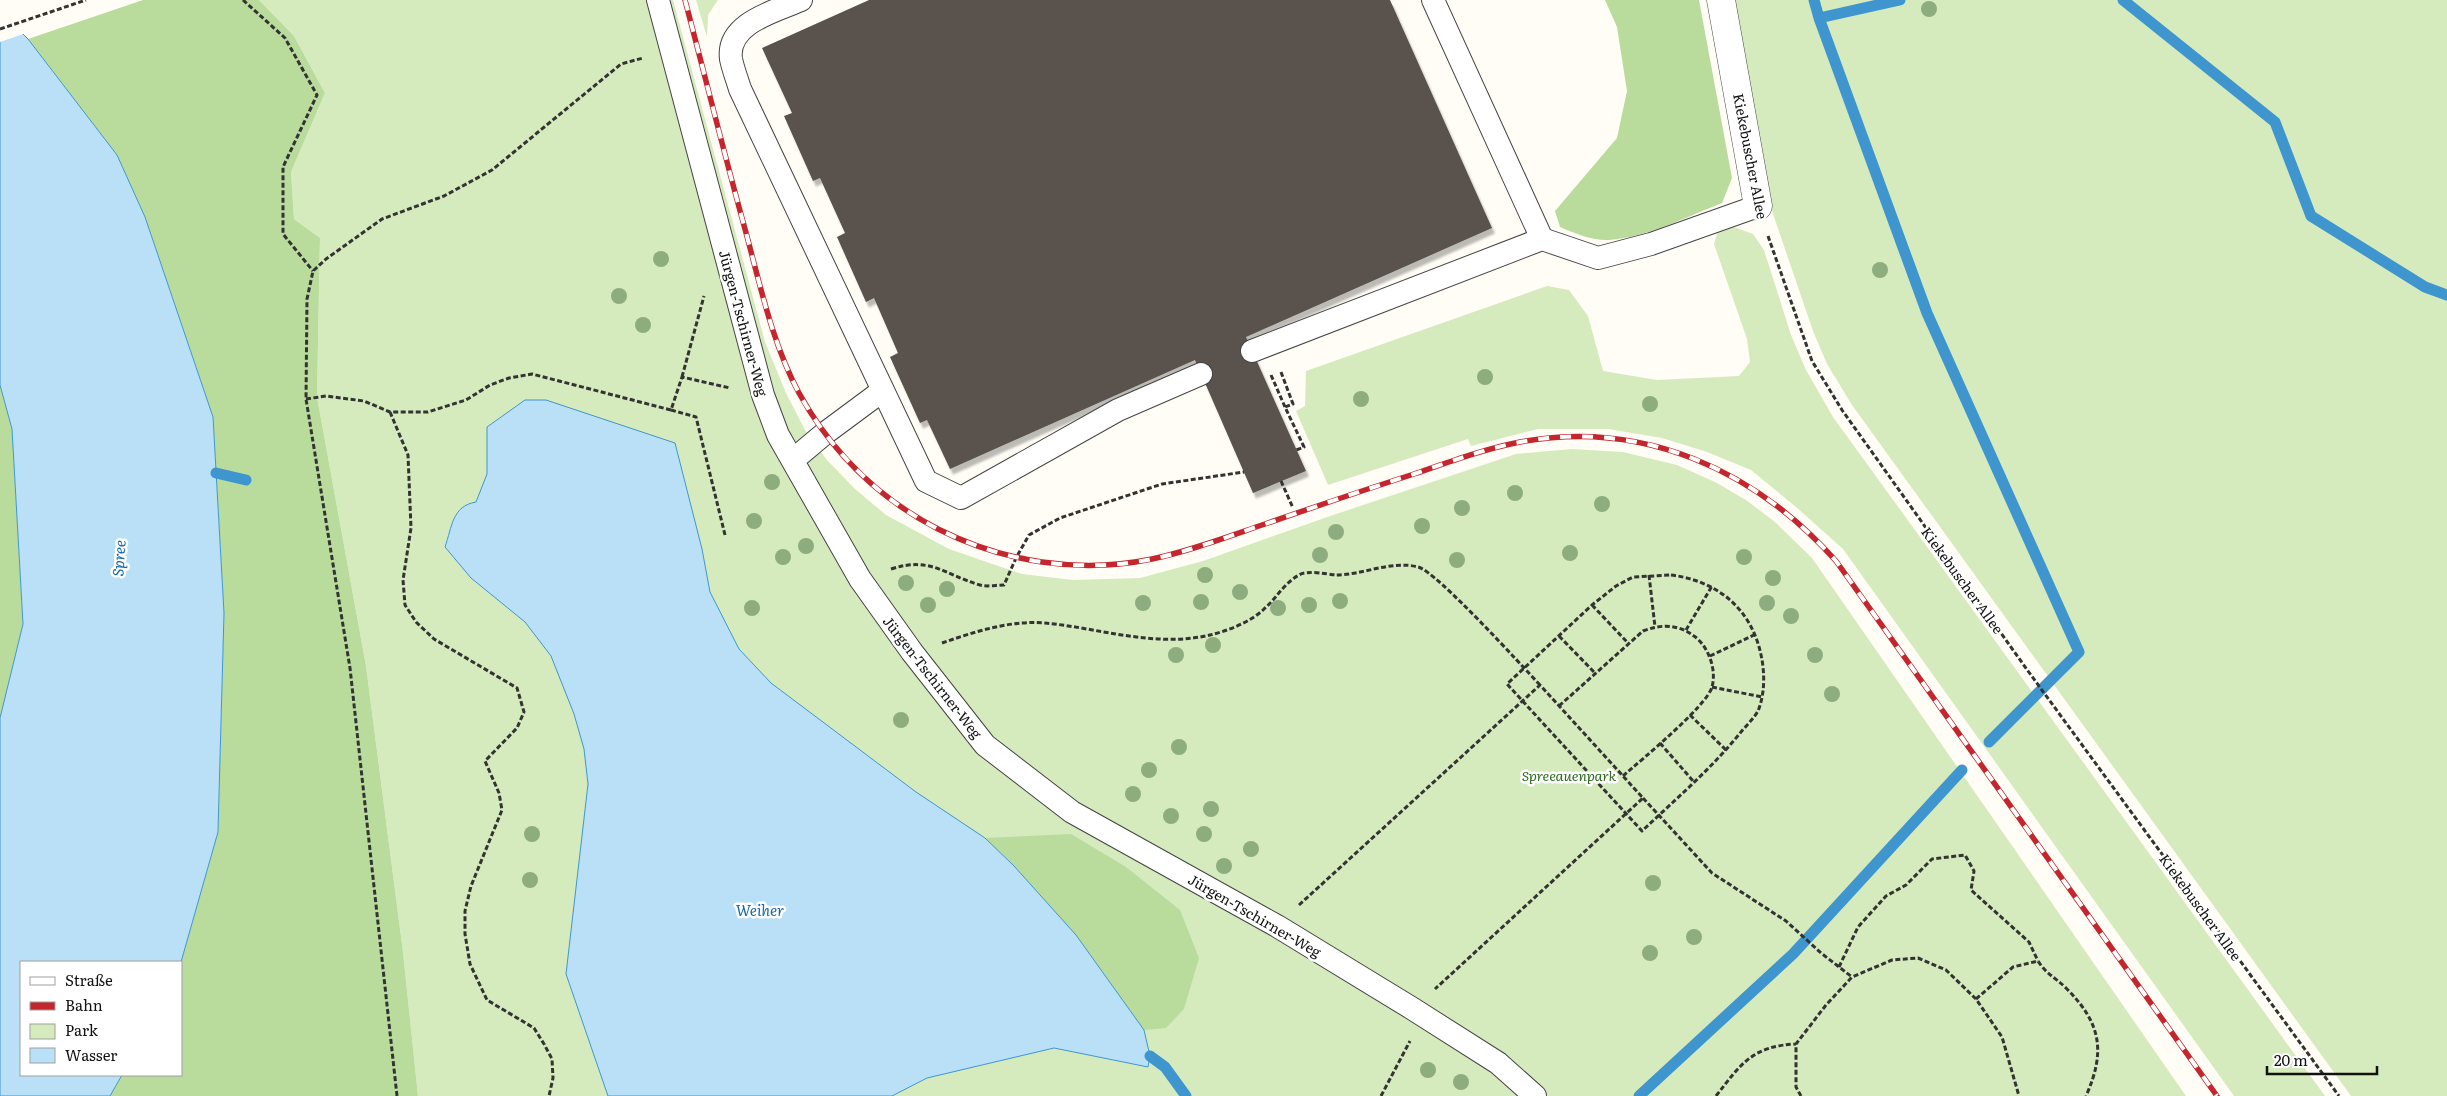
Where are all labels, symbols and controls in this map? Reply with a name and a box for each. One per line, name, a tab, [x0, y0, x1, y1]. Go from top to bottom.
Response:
street label: Kiekebuscher Allee	[1729, 91, 1773, 221]
street label: Jürgen-Tschirner-Weg	[715, 248, 773, 399]
street label: Kiekebuscher Allee	[1917, 522, 2009, 638]
water label: Spree	[105, 539, 131, 577]
street label: Jürgen-Tschirner-Weg	[879, 611, 987, 743]
park label: Spreeauenpark	[1522, 765, 1617, 785]
street label: Kiekebuscher Allee	[2155, 849, 2247, 965]
street label: Jürgen-Tschirner-Weg	[1185, 869, 1325, 961]
water label: Weiher	[736, 898, 784, 921]
legend	[20, 961, 182, 1076]
text: Straße	[65, 968, 113, 991]
text: Bahn	[65, 993, 103, 1016]
text: Park	[65, 1018, 99, 1041]
text: Wasser	[65, 1043, 117, 1066]
scale bar	[2267, 1044, 2377, 1076]
text: 20 m	[2274, 1048, 2308, 1071]

